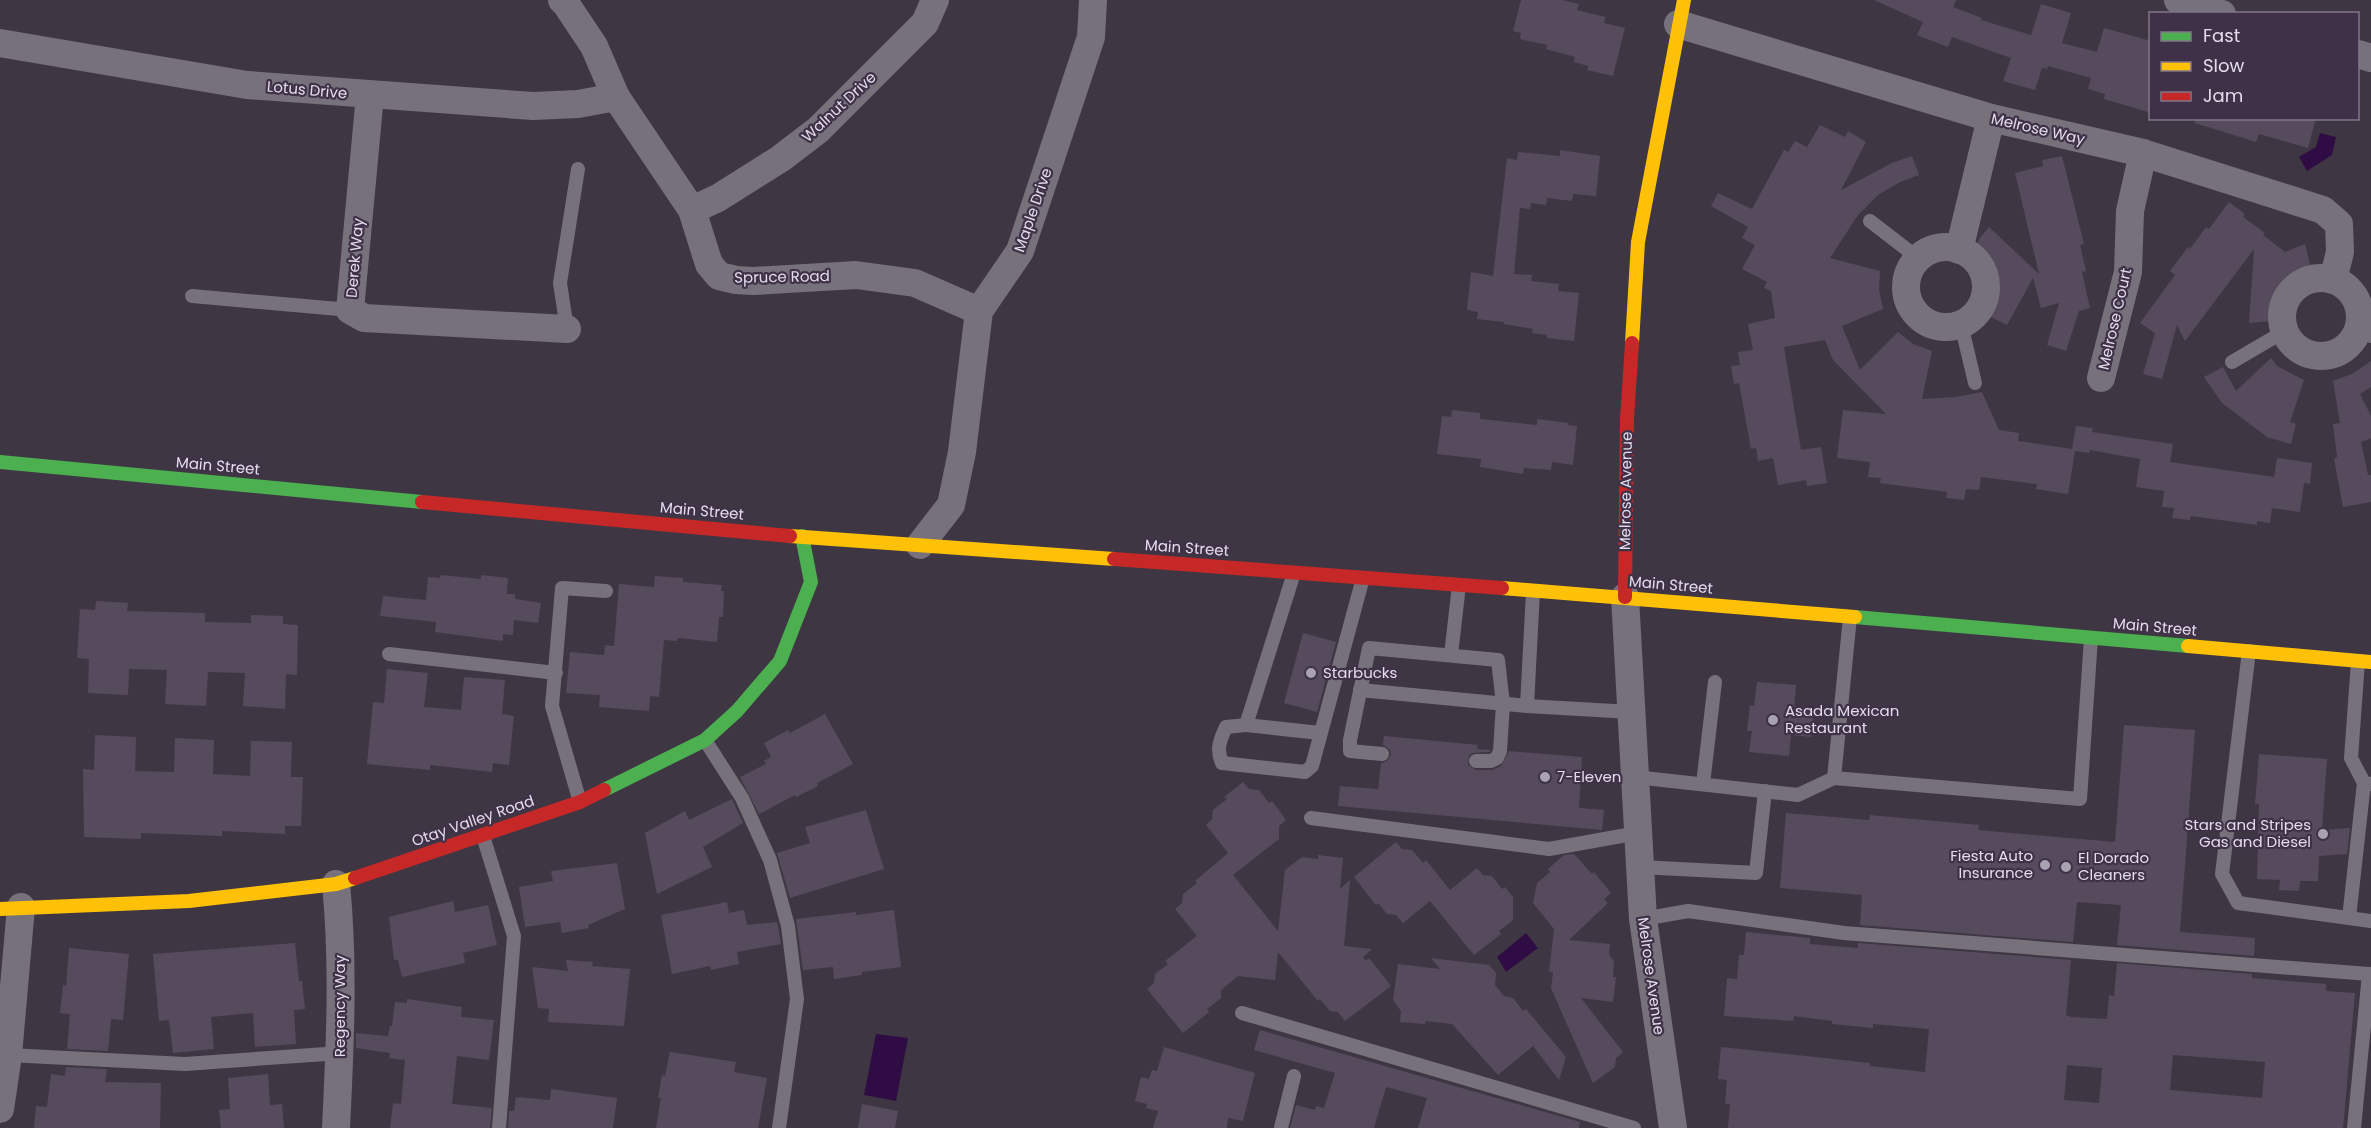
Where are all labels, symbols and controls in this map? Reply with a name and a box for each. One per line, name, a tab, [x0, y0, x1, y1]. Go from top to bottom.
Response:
legend	[2149, 12, 2359, 120]
text: Fast	[2203, 23, 2240, 48]
text: Slow	[2203, 53, 2245, 78]
street label: Walnut Drive	[797, 67, 880, 147]
street label: Lotus Drive	[266, 76, 348, 103]
text: Jam	[2203, 83, 2243, 108]
street label: Melrose Way	[1989, 108, 2088, 150]
street label: Maple Drive	[1008, 165, 1057, 255]
street label: Derek Way	[341, 217, 368, 299]
street label: Spruce Road	[734, 265, 830, 288]
street label: Melrose Court	[2093, 266, 2136, 372]
street label: Melrose Avenue	[1614, 432, 1637, 550]
street label: Main Street	[175, 451, 261, 480]
street label: Main Street	[659, 496, 745, 525]
street label: Main Street	[1144, 534, 1230, 561]
street label: Main Street	[1628, 570, 1714, 599]
street label: Main Street	[2112, 612, 2198, 641]
place label: Starbucks	[1323, 662, 1398, 683]
marker: Starbucks	[1304, 666, 1318, 680]
place label: Asada Mexican Restaurant	[1785, 700, 1899, 738]
marker: Asada Mexican Restaurant	[1766, 713, 1780, 727]
place label: 7-Eleven	[1557, 766, 1621, 787]
marker: 7-Eleven	[1538, 770, 1552, 784]
street label: Otay Valley Road	[409, 790, 537, 851]
place label: Stars and Stripes Gas and Diesel	[2184, 814, 2311, 852]
marker: Stars and Stripes Gas and Diesel	[2316, 827, 2330, 841]
place label: Fiesta Auto Insurance	[1950, 845, 2033, 883]
place label: El Dorado Cleaners	[2078, 847, 2149, 885]
marker: Fiesta Auto Insurance	[2038, 858, 2052, 872]
marker: El Dorado Cleaners	[2059, 860, 2073, 874]
street label: Melrose Avenue	[1633, 916, 1670, 1036]
street label: Regency Way	[329, 954, 350, 1057]

